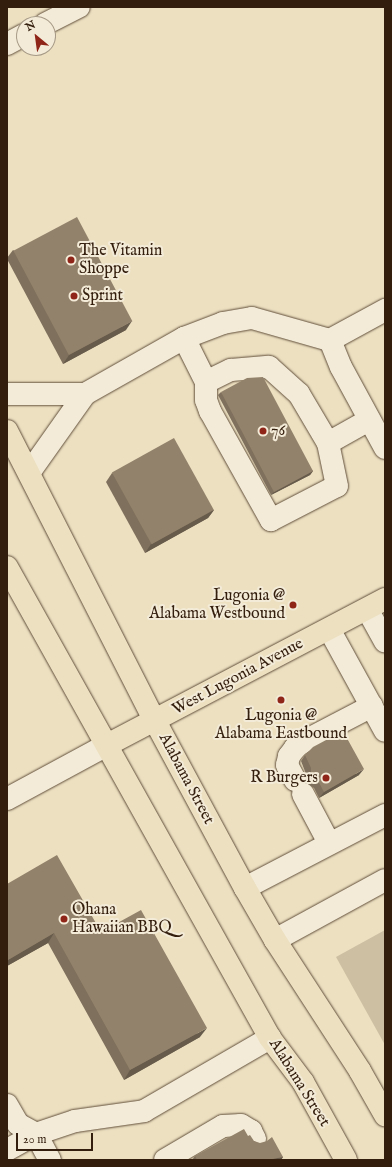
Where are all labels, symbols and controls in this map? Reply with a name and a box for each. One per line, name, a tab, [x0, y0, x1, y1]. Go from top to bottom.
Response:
north arrow	[16, 16, 56, 56]
text: N	[23, 18, 38, 35]
place label: The Vitamin Shoppe	[79, 241, 162, 279]
marker: The Vitamin Shoppe	[66, 255, 76, 265]
place label: Sprint	[82, 286, 123, 306]
marker: Sprint	[69, 291, 79, 301]
place label: 76	[271, 421, 285, 441]
marker: 76	[258, 426, 268, 436]
place label: Lugonia @ Alabama Westbound	[149, 586, 285, 624]
marker: Lugonia @ Alabama Westbound	[288, 600, 298, 610]
street label: West Lugonia Avenue	[169, 634, 307, 720]
marker: Lugonia @ Alabama Eastbound	[276, 695, 286, 705]
place label: Lugonia @ Alabama Eastbound	[215, 706, 347, 744]
street label: Alabama Street	[154, 730, 218, 828]
place label: R Burgers	[250, 768, 318, 788]
marker: R Burgers	[321, 773, 331, 783]
place label: Ohana Hawaiian BBQ	[72, 900, 172, 938]
marker: Ohana Hawaiian BBQ	[59, 914, 69, 924]
street label: Alabama Street	[264, 1035, 334, 1131]
scale bar	[18, 1125, 95, 1151]
text: 20 m	[23, 1132, 46, 1147]

